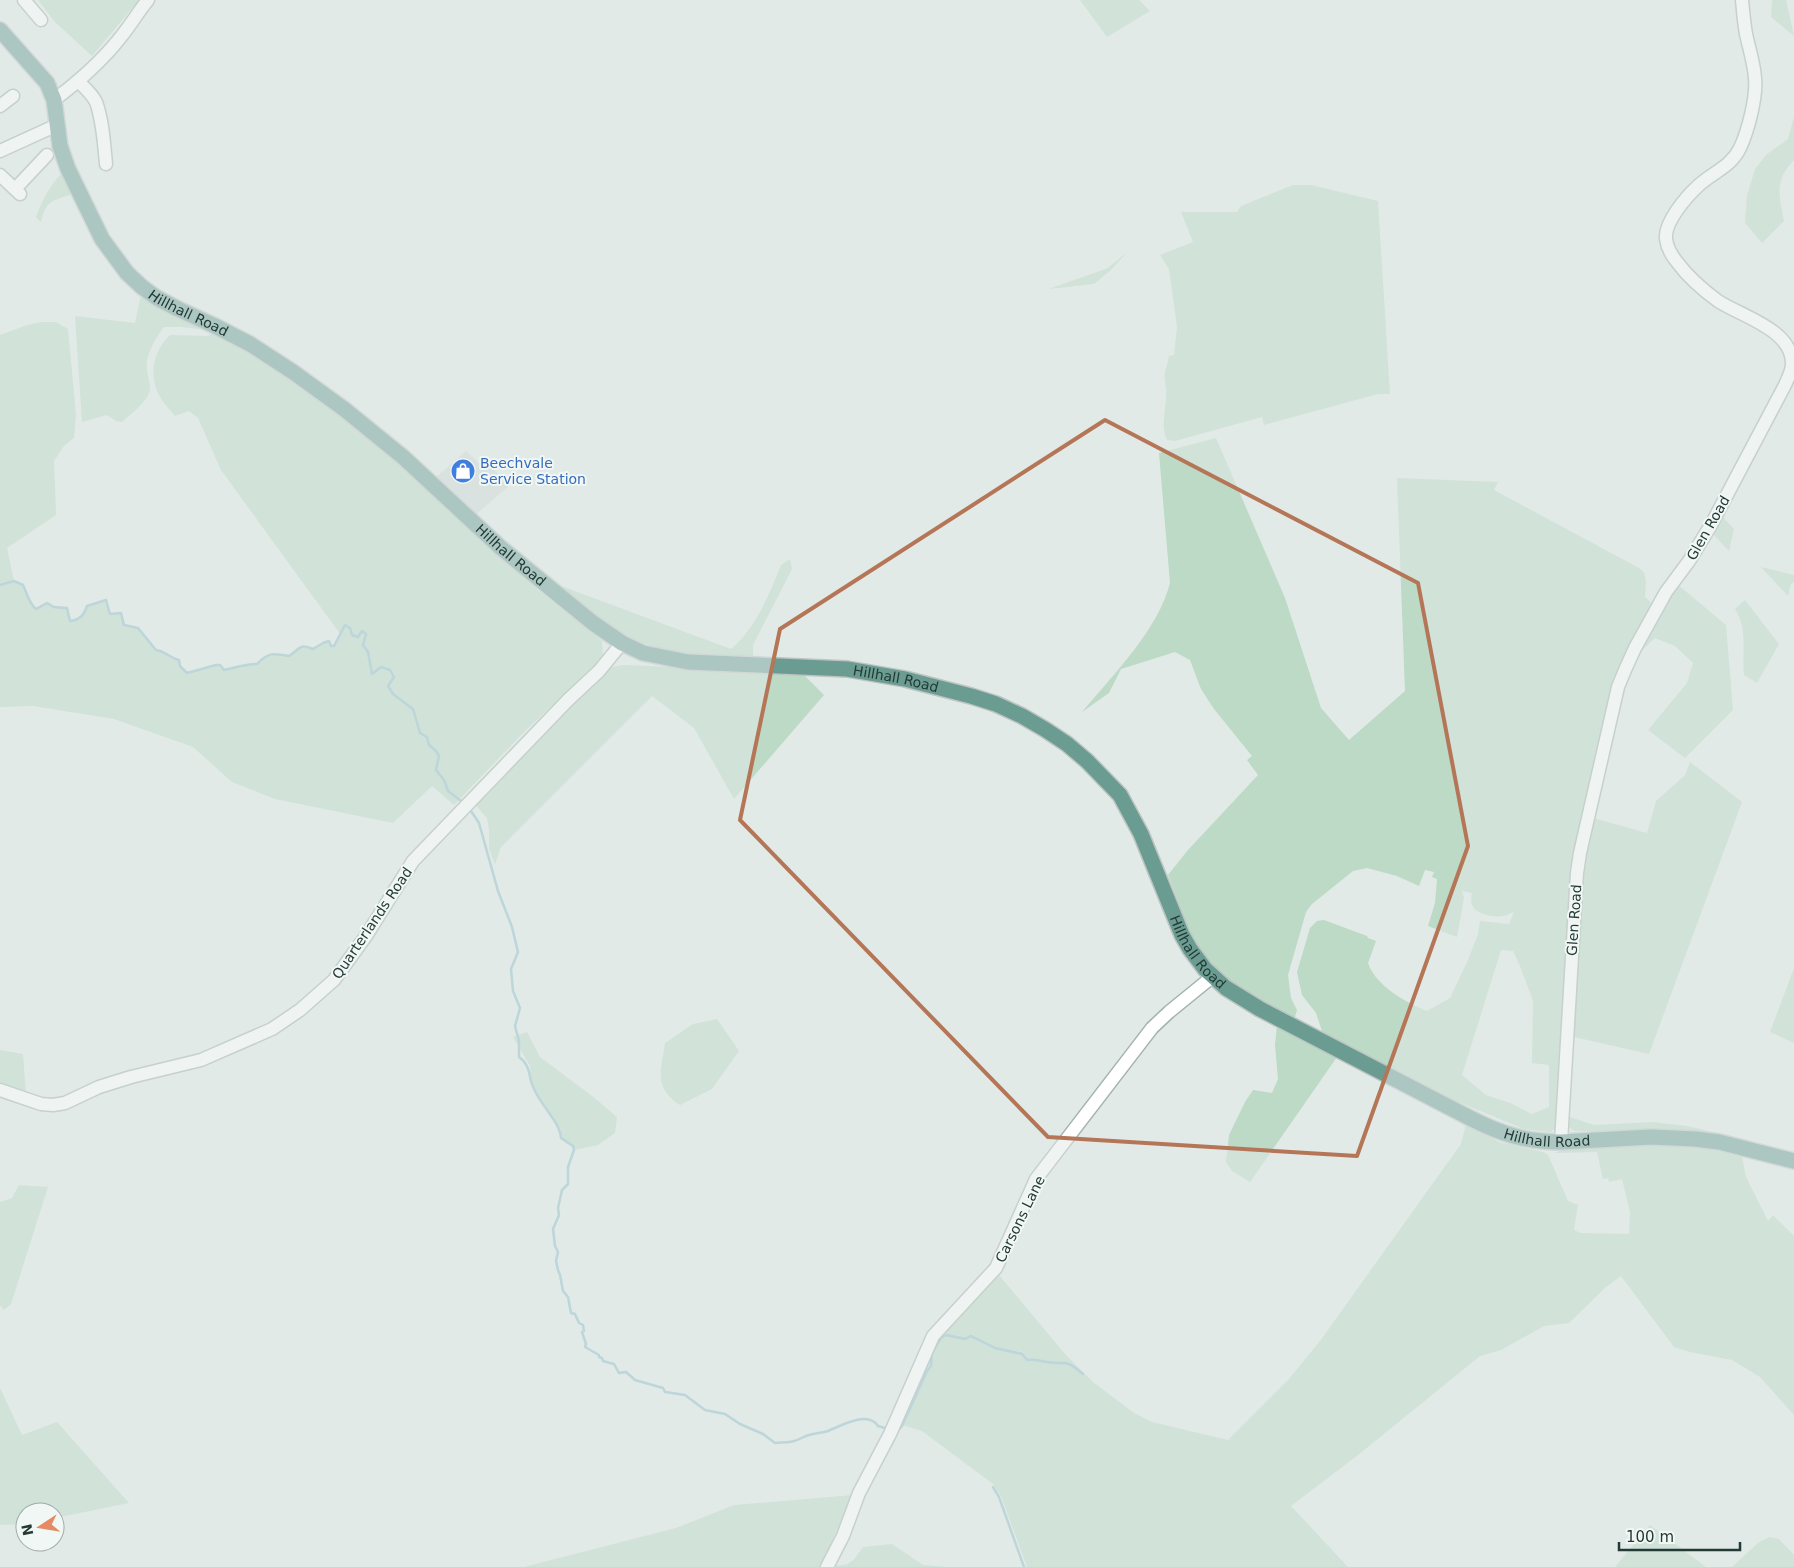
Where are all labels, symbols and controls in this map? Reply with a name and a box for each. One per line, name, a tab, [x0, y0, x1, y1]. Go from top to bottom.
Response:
street label: Hillhall Road	[145, 286, 231, 340]
place label: Beechvale Service Station	[480, 455, 586, 487]
shop icon: Beechvale Service Station	[450, 458, 476, 484]
street label: Glen Road	[1683, 493, 1733, 563]
street label: Hillhall Road	[472, 521, 549, 589]
street label: Hillhall Road	[852, 662, 940, 695]
street label: Quarterlands Road	[329, 864, 415, 982]
street label: Glen Road	[1564, 884, 1584, 956]
street label: Hillhall Road	[1167, 913, 1229, 992]
street label: Hillhall Road	[1502, 1125, 1591, 1150]
street label: Carsons Lane	[992, 1173, 1048, 1265]
north arrow	[15, 1502, 65, 1552]
scale bar	[1619, 1520, 1740, 1552]
text: N	[18, 1522, 36, 1537]
text: 100 m	[1626, 1528, 1674, 1546]

